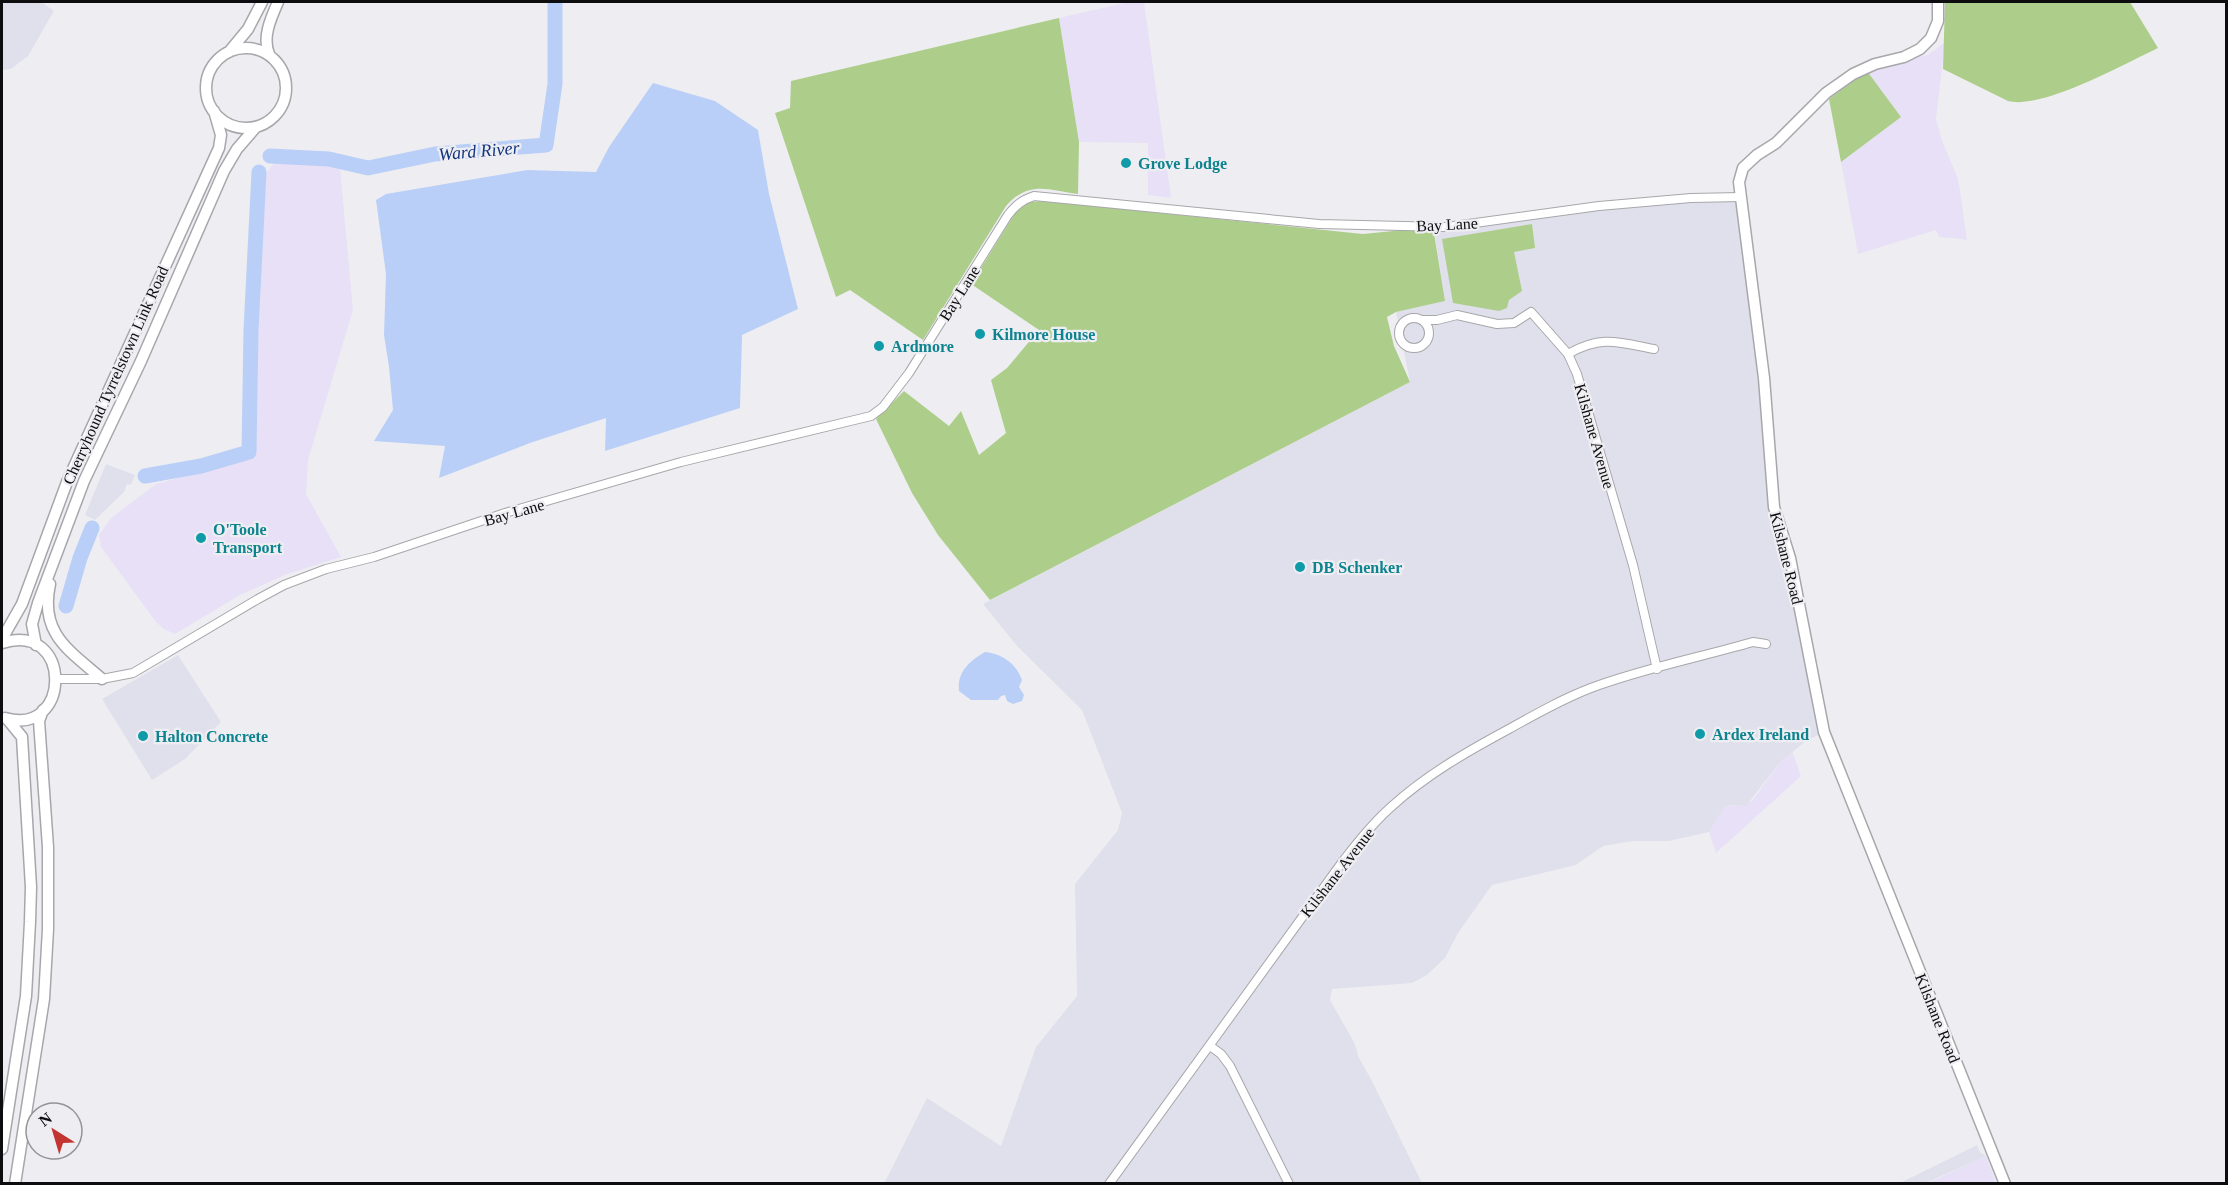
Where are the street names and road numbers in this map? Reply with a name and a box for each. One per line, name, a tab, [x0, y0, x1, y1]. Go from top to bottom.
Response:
street label: Bay Lane	[1416, 214, 1478, 236]
street label: Cherryhound Tyrrelstown Link Road	[59, 263, 172, 487]
street label: Bay Lane	[936, 263, 984, 324]
street label: Kilshane Avenue	[1571, 382, 1618, 491]
street label: Bay Lane	[482, 496, 546, 530]
street label: Kilshane Road	[1767, 510, 1806, 606]
street label: Kilshane Avenue	[1297, 824, 1378, 920]
street label: Kilshane Road	[1912, 971, 1963, 1065]

